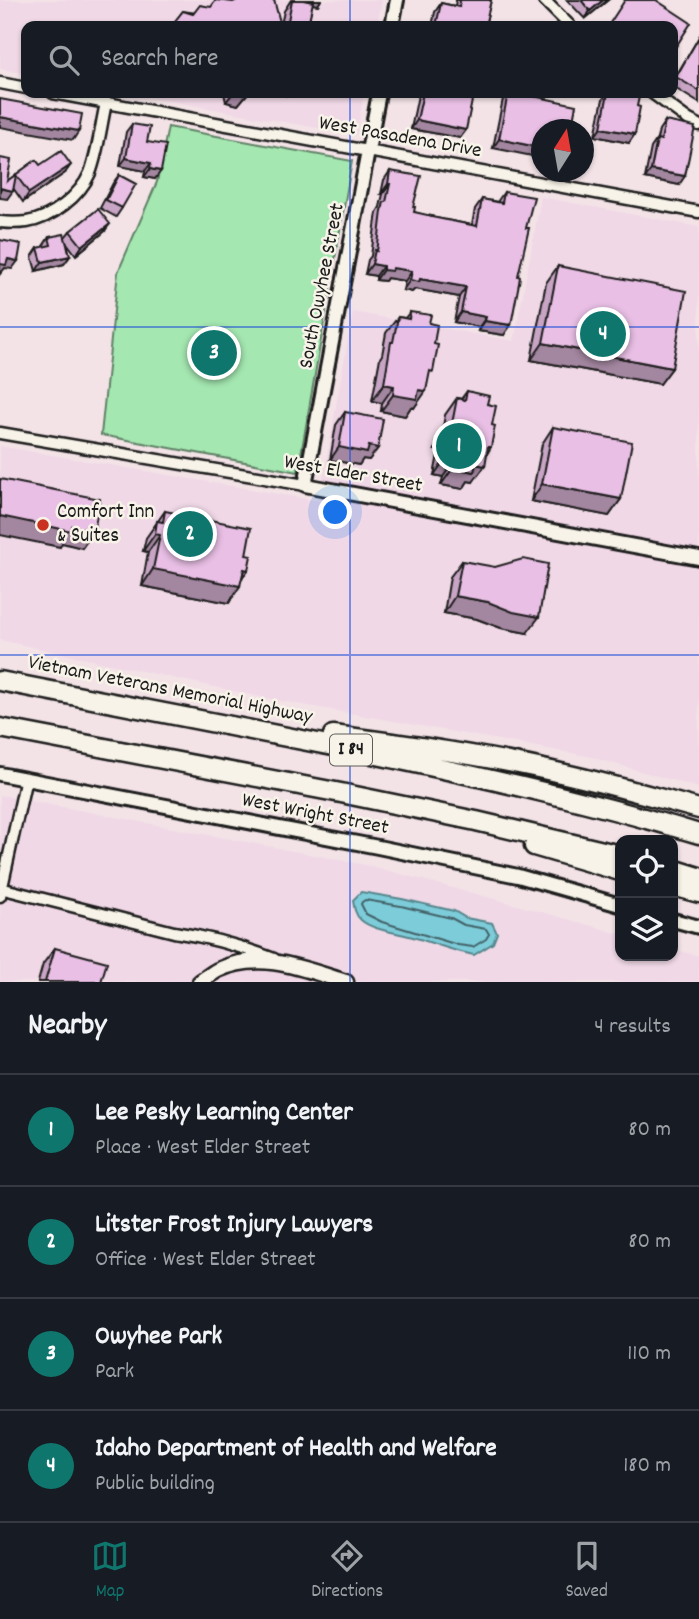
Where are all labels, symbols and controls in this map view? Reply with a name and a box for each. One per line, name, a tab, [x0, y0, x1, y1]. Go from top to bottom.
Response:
search box	[21, 21, 678, 98]
icon: search	[45, 41, 83, 79]
text: Search here	[101, 41, 219, 78]
street label: West Pasadena Drive	[316, 109, 484, 167]
north arrow	[531, 119, 594, 182]
street label: South Owyhee Street	[292, 201, 354, 371]
pin: 4	[580, 308, 626, 360]
pin: 3	[191, 327, 237, 379]
pin: 1	[436, 420, 482, 472]
street label: West Elder Street	[281, 448, 425, 502]
your location	[318, 495, 352, 529]
place label: Comfort Inn & Suites	[57, 498, 154, 552]
pin: 2	[167, 508, 213, 560]
marker: Comfort Inn & Suites	[35, 517, 51, 533]
street label: Vietnam Veterans Memorial Highway	[25, 649, 315, 733]
road number: I 84	[330, 734, 372, 765]
street label: West Wright Street	[239, 786, 391, 844]
map controls	[615, 835, 678, 961]
button: locate	[615, 835, 678, 898]
button: layers	[615, 898, 678, 961]
text: Nearby	[28, 1006, 106, 1049]
text: 4 results	[594, 1011, 671, 1044]
text: Lee Pesky Learning Center	[95, 1095, 353, 1132]
text: 1	[48, 1114, 54, 1147]
text: 80 m	[628, 1114, 671, 1147]
text: Place · West Elder Street	[95, 1132, 310, 1165]
text: Litster Frost Injury Lawyers	[95, 1207, 373, 1244]
text: 2	[46, 1226, 56, 1259]
text: 80 m	[628, 1226, 671, 1259]
text: Office · West Elder Street	[95, 1244, 316, 1277]
text: Owyhee Park	[95, 1319, 222, 1356]
text: 3	[46, 1338, 56, 1371]
text: 110 m	[627, 1338, 671, 1371]
text: Park	[95, 1356, 134, 1389]
text: Idaho Department of Health and Welfare	[95, 1431, 497, 1468]
text: 4	[46, 1450, 56, 1483]
text: 180 m	[623, 1450, 671, 1483]
text: Public building	[95, 1468, 215, 1501]
tab: Map	[91, 1537, 129, 1606]
tab: Directions	[311, 1537, 383, 1606]
tab: Saved	[565, 1537, 608, 1606]

